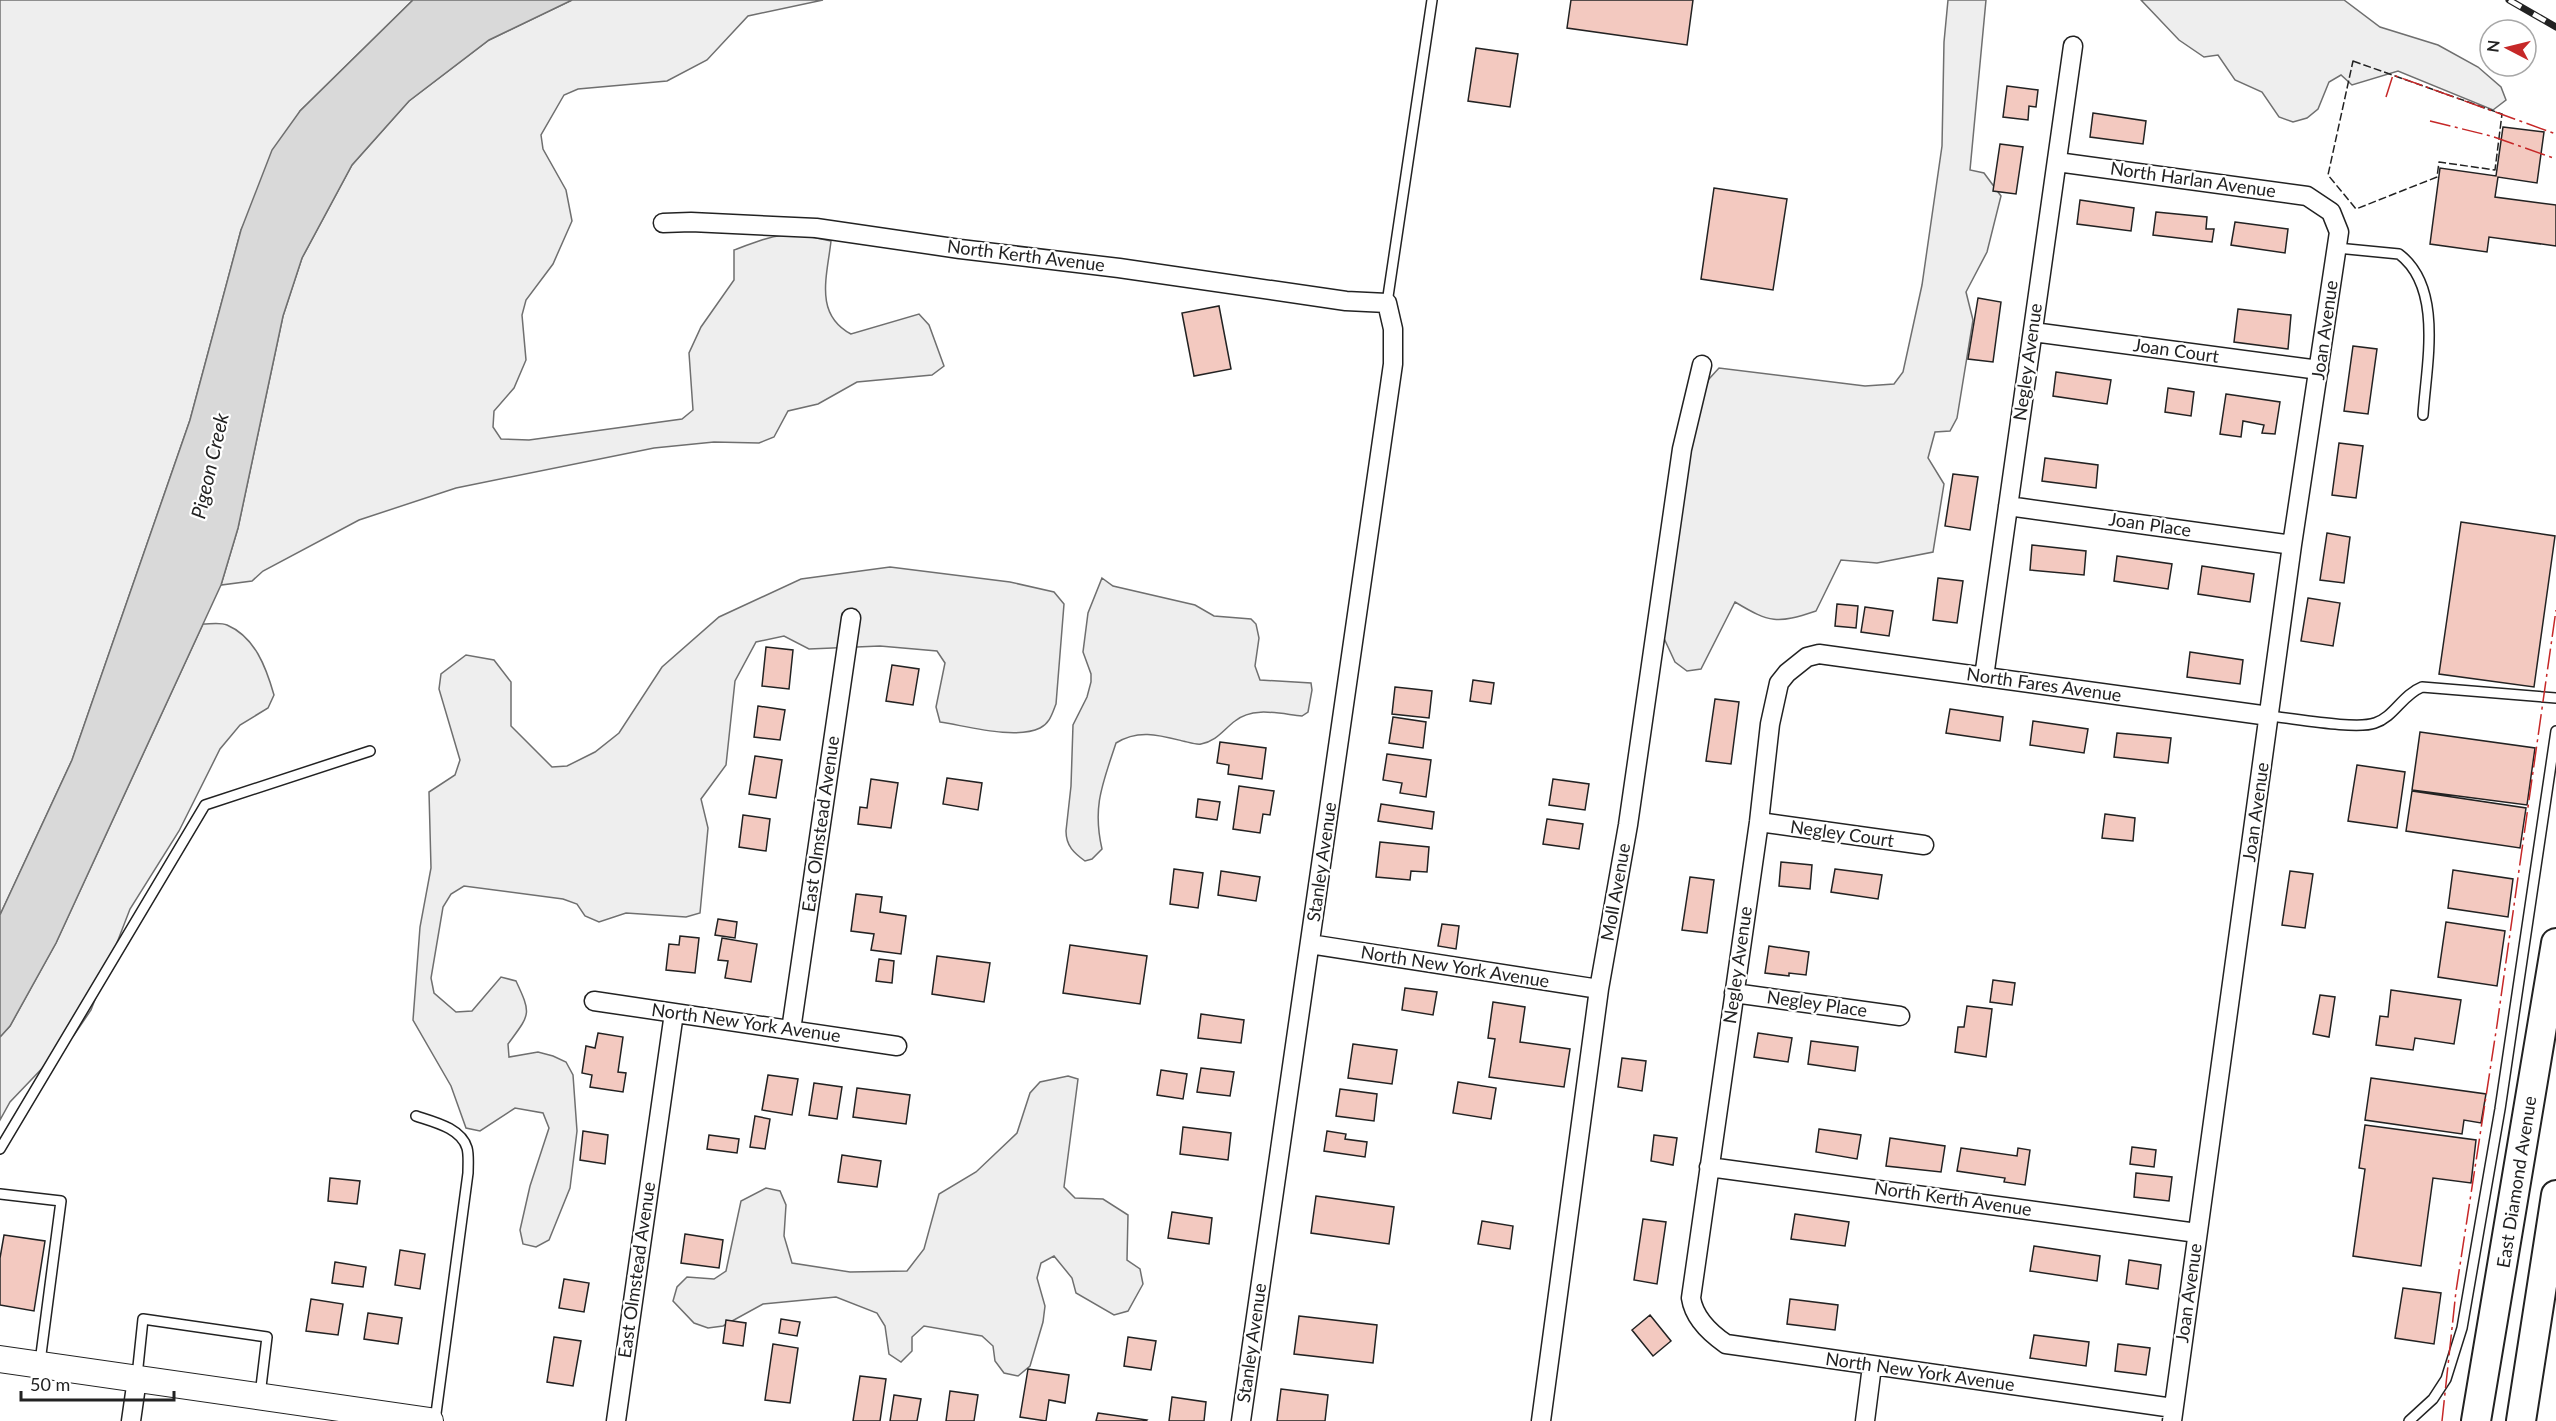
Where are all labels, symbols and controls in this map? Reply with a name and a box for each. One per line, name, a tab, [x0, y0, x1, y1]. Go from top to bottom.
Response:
north arrow	[2478, 18, 2538, 78]
text: N	[2482, 39, 2503, 53]
street label: North Harlan Avenue	[2109, 156, 2277, 202]
street label: North Kerth Avenue	[946, 234, 1106, 276]
street label: Joan Avenue	[2306, 279, 2342, 381]
street label: Negley Avenue	[2008, 302, 2046, 422]
street label: Joan Court	[2132, 333, 2221, 367]
water label: Pigeon Creek	[185, 410, 233, 521]
street label: Joan Place	[2108, 507, 2193, 541]
street label: North Fares Avenue	[1965, 662, 2123, 706]
street label: East Olmstead Avenue	[797, 734, 843, 913]
street label: Joan Avenue	[2237, 761, 2273, 863]
street label: Stanley Avenue	[1302, 801, 1340, 923]
street label: Negley Court	[1789, 815, 1896, 851]
street label: Moll Avenue	[1596, 841, 1634, 942]
street label: Negley Avenue	[1718, 905, 1756, 1025]
street label: North New York Avenue	[1359, 940, 1551, 992]
street label: Negley Place	[1766, 985, 1869, 1021]
street label: North New York Avenue	[650, 998, 842, 1046]
street label: East Diamond Avenue	[2492, 1094, 2540, 1269]
street label: North Kerth Avenue	[1873, 1176, 2033, 1220]
street label: East Olmstead Avenue	[613, 1180, 659, 1359]
street label: Joan Avenue	[2170, 1242, 2206, 1344]
street label: Stanley Avenue	[1232, 1282, 1270, 1404]
street label: North New York Avenue	[1824, 1347, 2016, 1395]
scale bar	[21, 1364, 174, 1402]
text: 50 m	[30, 1373, 70, 1395]

